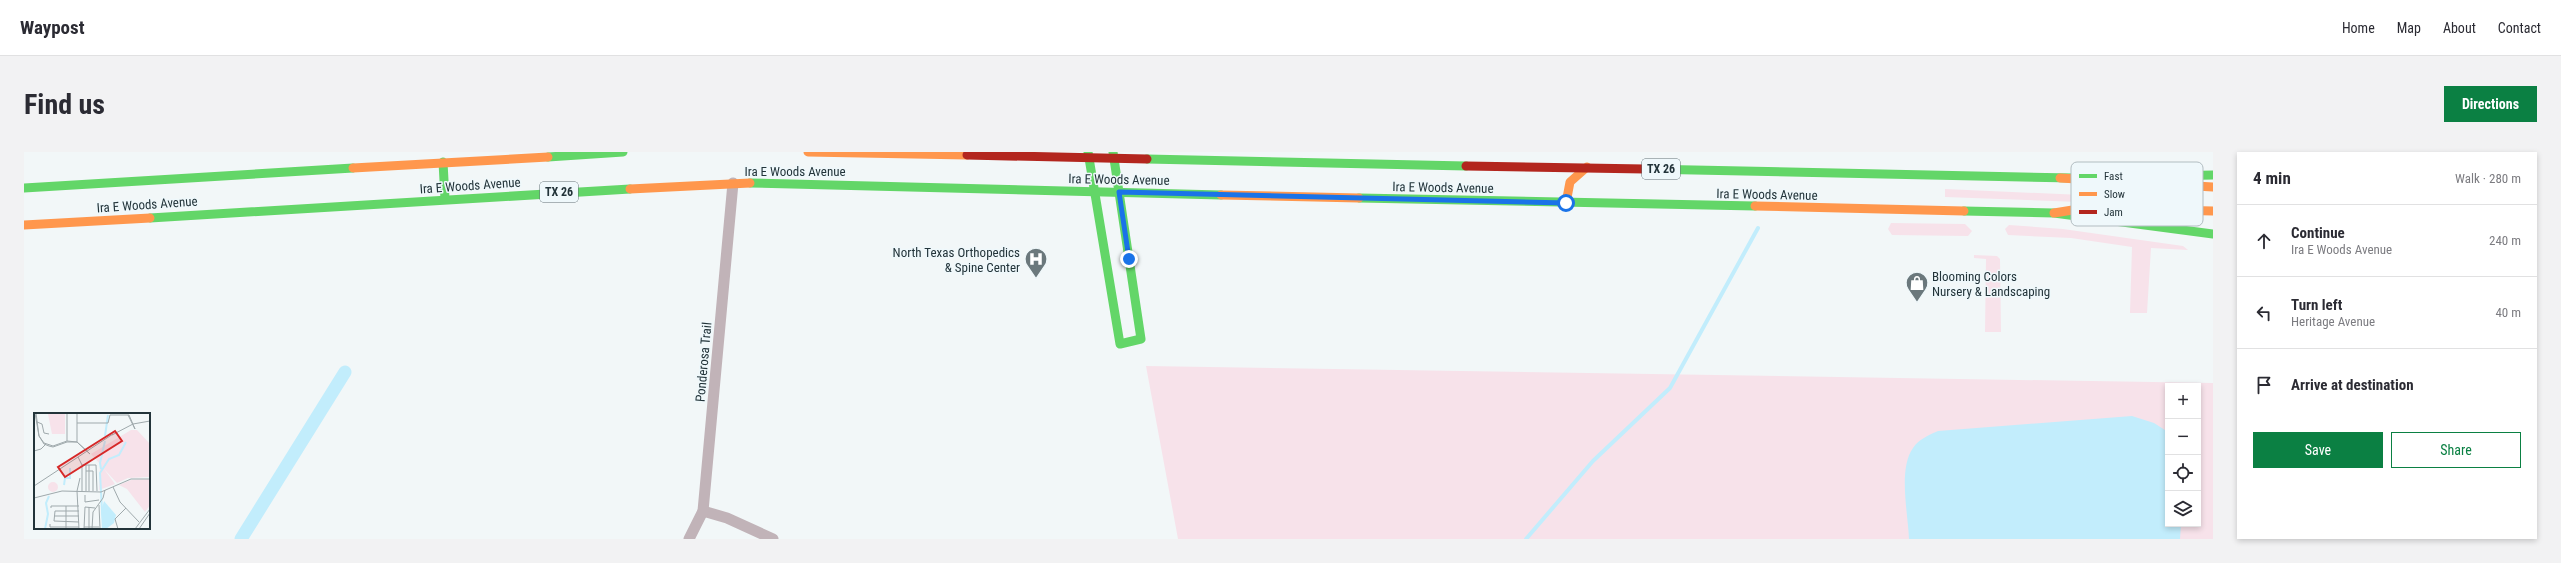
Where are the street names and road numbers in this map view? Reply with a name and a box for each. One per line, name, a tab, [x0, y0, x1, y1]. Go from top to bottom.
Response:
road number: TX 26	[1642, 159, 1680, 179]
street label: Ira E Woods Avenue	[744, 164, 846, 179]
street label: Ira E Woods Avenue	[1068, 171, 1170, 188]
street label: Ira E Woods Avenue	[419, 174, 521, 197]
street label: Ira E Woods Avenue	[1392, 179, 1494, 196]
road number: TX 26	[540, 182, 578, 202]
street label: Ira E Woods Avenue	[1716, 186, 1818, 203]
street label: Ira E Woods Avenue	[96, 193, 198, 216]
street label: Ponderosa Trail	[693, 322, 714, 403]

